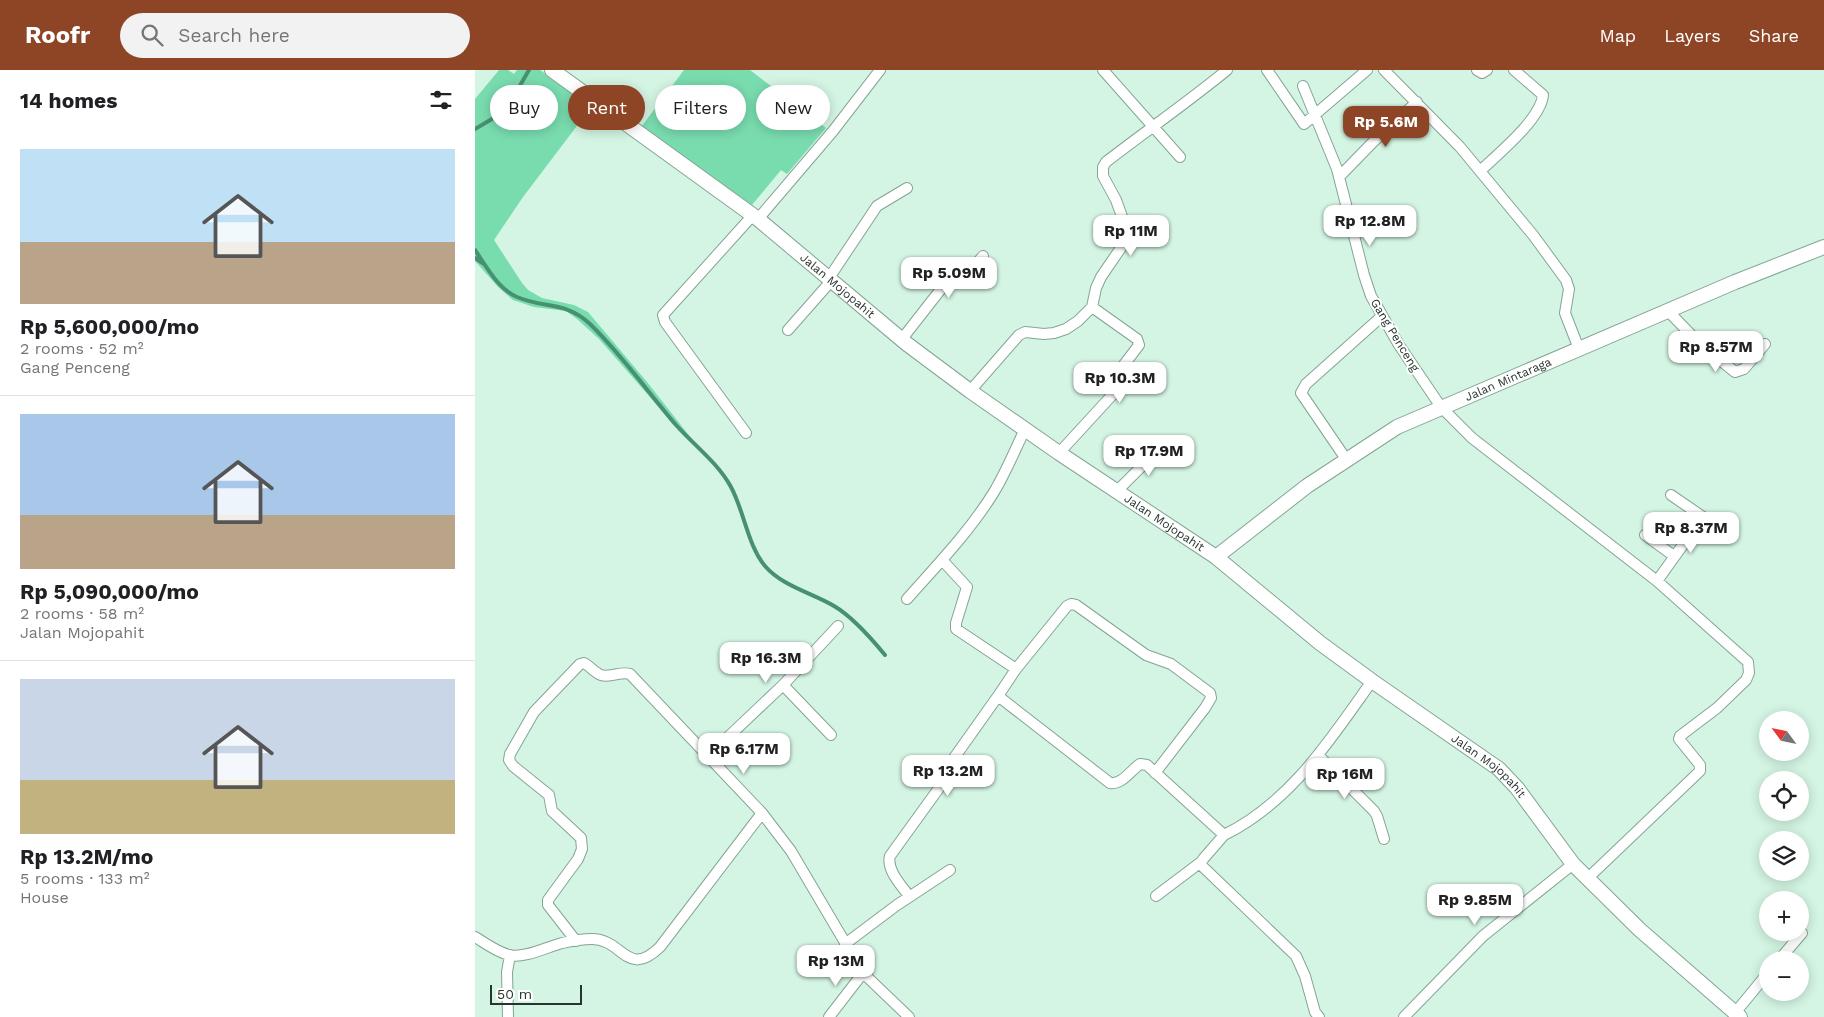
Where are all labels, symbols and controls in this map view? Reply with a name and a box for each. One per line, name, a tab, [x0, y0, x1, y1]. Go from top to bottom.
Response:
search box	[120, 13, 470, 58]
text: Roofr	[25, 21, 90, 49]
icon: search	[138, 21, 166, 49]
text: Search here	[178, 24, 290, 47]
text: Map	[1599, 25, 1636, 46]
text: Layers	[1664, 25, 1721, 46]
text: Share	[1749, 25, 1799, 46]
chip: Buy	[490, 85, 558, 130]
chip: Rent	[568, 85, 645, 130]
chip: Filters	[655, 85, 746, 130]
chip: New	[756, 85, 830, 130]
icon: filters	[427, 86, 455, 114]
text: 14 homes	[20, 88, 117, 113]
pin: Rp 5.6M	[1340, 106, 1432, 148]
text: Rp 5.6M	[1354, 112, 1418, 131]
icon: home	[193, 181, 283, 271]
pin: Rp 12.8M	[1318, 204, 1422, 247]
text: Rp 12.8M	[1334, 211, 1406, 230]
pin: Rp 11M	[1090, 214, 1172, 257]
text: Rp 11M	[1104, 221, 1158, 240]
street label: Jalan Mojopahit	[797, 250, 878, 321]
pin: Rp 5.09M	[897, 256, 1001, 299]
text: Rp 5.09M	[912, 263, 986, 282]
street label: Gang Penceng	[1368, 296, 1423, 374]
text: Rp 5,600,000/mo	[20, 314, 199, 339]
pin: Rp 8.57M	[1664, 330, 1768, 373]
text: Rp 8.57M	[1679, 337, 1753, 356]
text: 2 rooms · 52 m²	[20, 339, 144, 358]
street label: Jalan Mintaraga	[1463, 355, 1554, 404]
text: Gang Penceng	[20, 358, 130, 377]
pin: Rp 10.3M	[1068, 362, 1172, 404]
text: Rp 10.3M	[1084, 368, 1156, 387]
pin: Rp 17.9M	[1097, 434, 1201, 477]
text: Rp 17.9M	[1114, 441, 1184, 460]
icon: home	[193, 447, 283, 537]
street label: Jalan Mojopahit	[1122, 491, 1207, 554]
pin: Rp 8.37M	[1639, 512, 1743, 554]
text: Rp 8.37M	[1654, 518, 1728, 537]
text: Rp 5,090,000/mo	[20, 579, 199, 604]
text: 2 rooms · 58 m²	[20, 604, 144, 623]
text: Jalan Mojopahit	[20, 623, 144, 642]
pin: Rp 16.3M	[714, 642, 818, 684]
text: Rp 16.3M	[731, 648, 801, 667]
north arrow	[1759, 711, 1809, 761]
map controls	[1759, 711, 1809, 1001]
icon: home	[193, 712, 283, 802]
street label: Jalan Mojopahit	[1449, 731, 1529, 801]
pin: Rp 6.17M	[692, 732, 796, 775]
text: Rp 6.17M	[709, 739, 779, 758]
pin: Rp 13.2M	[896, 754, 1000, 797]
pin: Rp 16M	[1304, 758, 1386, 800]
text: Rp 13.2M	[913, 761, 983, 780]
text: Rp 16M	[1317, 764, 1373, 783]
button: locate	[1759, 771, 1809, 821]
button: layers	[1759, 831, 1809, 881]
text: Rp 13.2M/mo	[20, 844, 153, 869]
text: 5 rooms · 133 m²	[20, 869, 150, 888]
pin: Rp 9.85M	[1423, 884, 1527, 926]
text: House	[20, 888, 69, 907]
text: Rp 9.85M	[1438, 890, 1512, 909]
button: +	[1759, 891, 1809, 941]
pin: Rp 13M	[795, 944, 877, 987]
text: Rp 13M	[808, 951, 864, 970]
button: −	[1759, 951, 1809, 1001]
scale bar	[490, 982, 583, 1005]
text: 50 m	[497, 986, 532, 1002]

